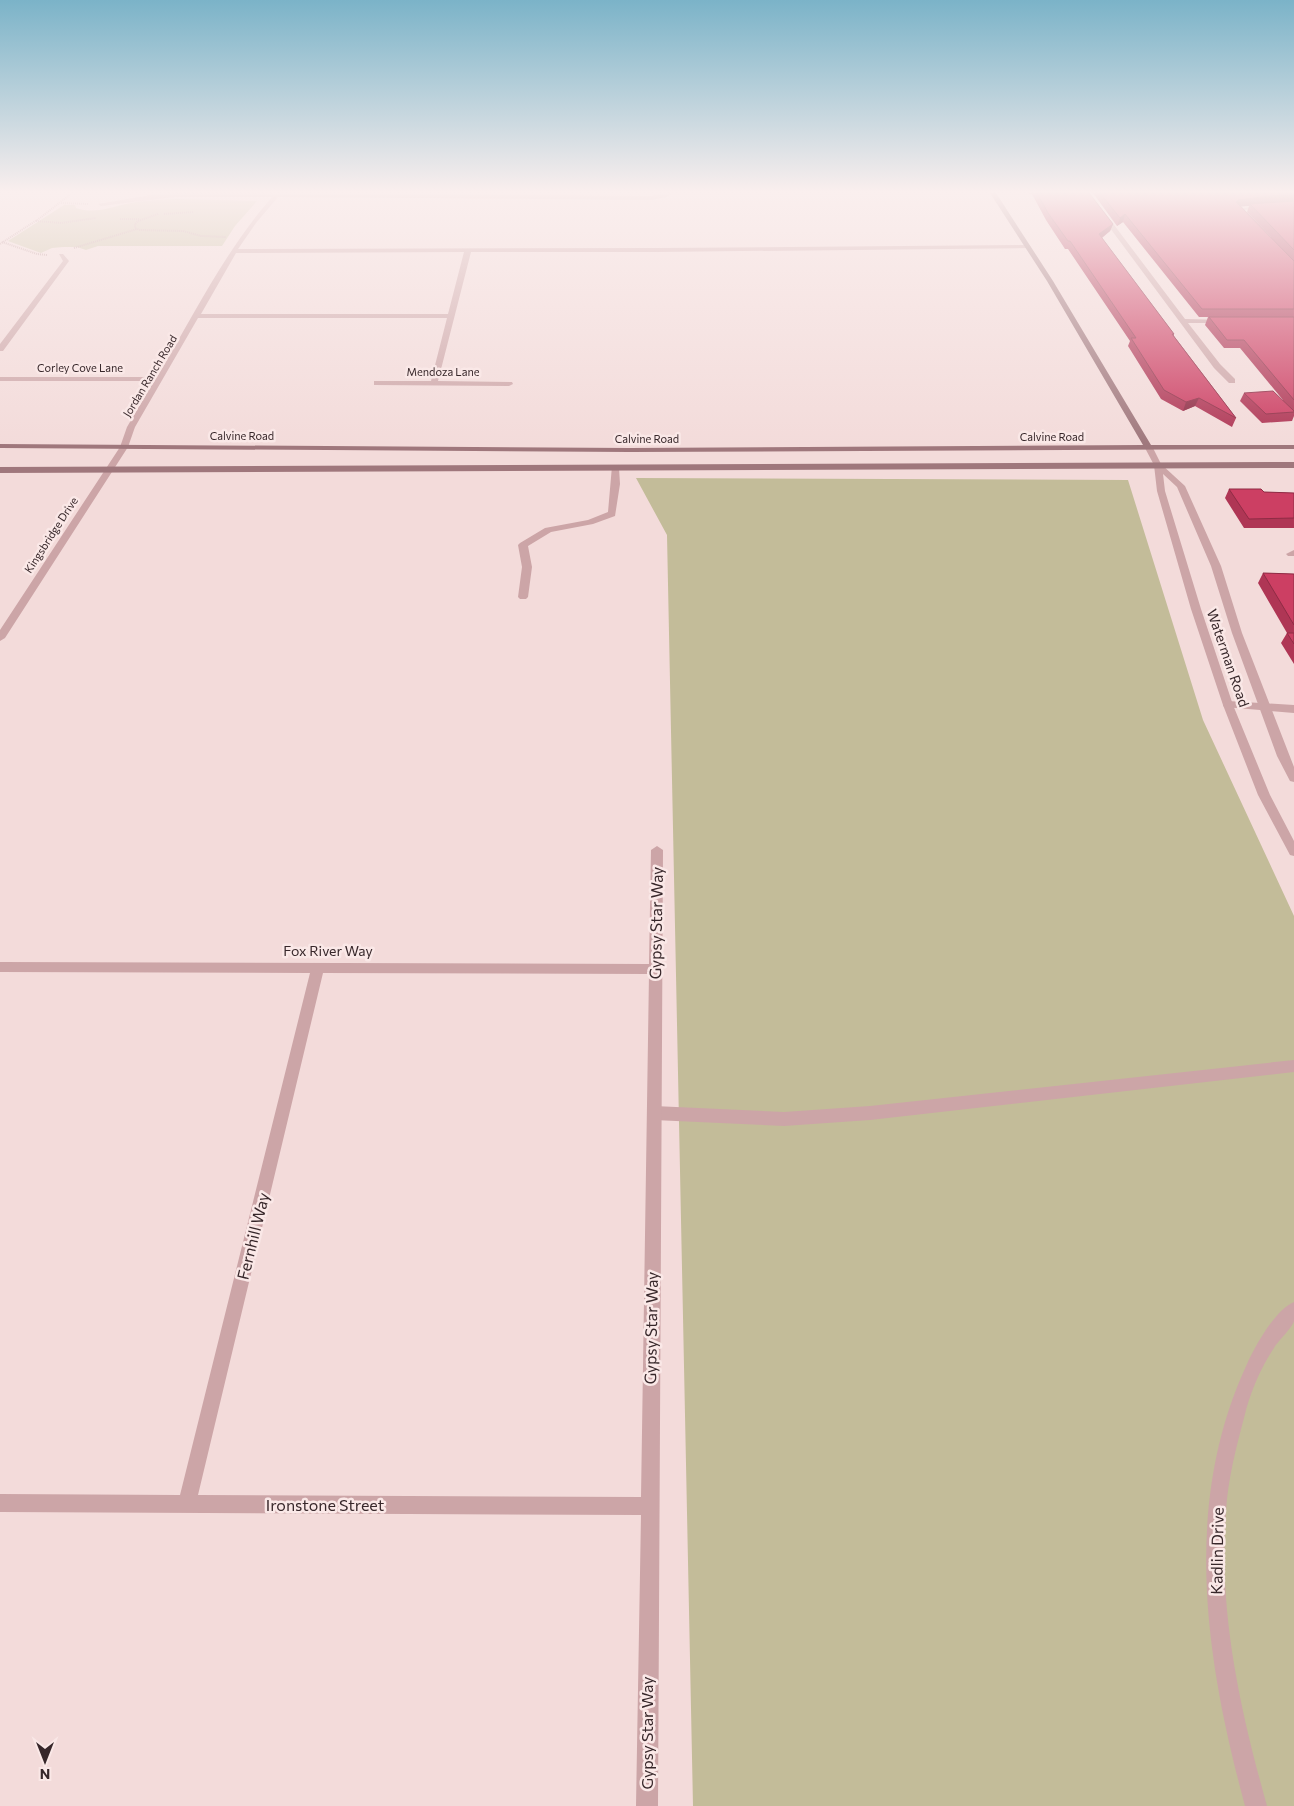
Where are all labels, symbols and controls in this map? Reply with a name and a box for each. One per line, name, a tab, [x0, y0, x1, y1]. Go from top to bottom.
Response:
street label: Jordan Ranch Road	[120, 332, 180, 420]
street label: Corley Cove Lane	[37, 361, 123, 374]
street label: Mendoza Lane	[406, 365, 480, 378]
street label: Calvine Road	[210, 429, 274, 442]
street label: Calvine Road	[1020, 430, 1084, 443]
street label: Calvine Road	[615, 432, 679, 445]
street label: Kingsbridge Drive	[21, 494, 80, 575]
street label: Waterman Road	[1204, 607, 1253, 709]
street label: Gypsy Star Way	[645, 866, 666, 980]
street label: Fox River Way	[283, 942, 373, 959]
street label: Fernhill Way	[233, 1190, 273, 1281]
street label: Gypsy Star Way	[640, 1271, 661, 1385]
street label: Ironstone Street	[266, 1495, 385, 1514]
street label: Kadlin Drive	[1206, 1507, 1227, 1595]
street label: Gypsy Star Way	[637, 1677, 656, 1789]
north arrow	[20, 1736, 70, 1786]
text: N	[40, 1766, 50, 1783]

